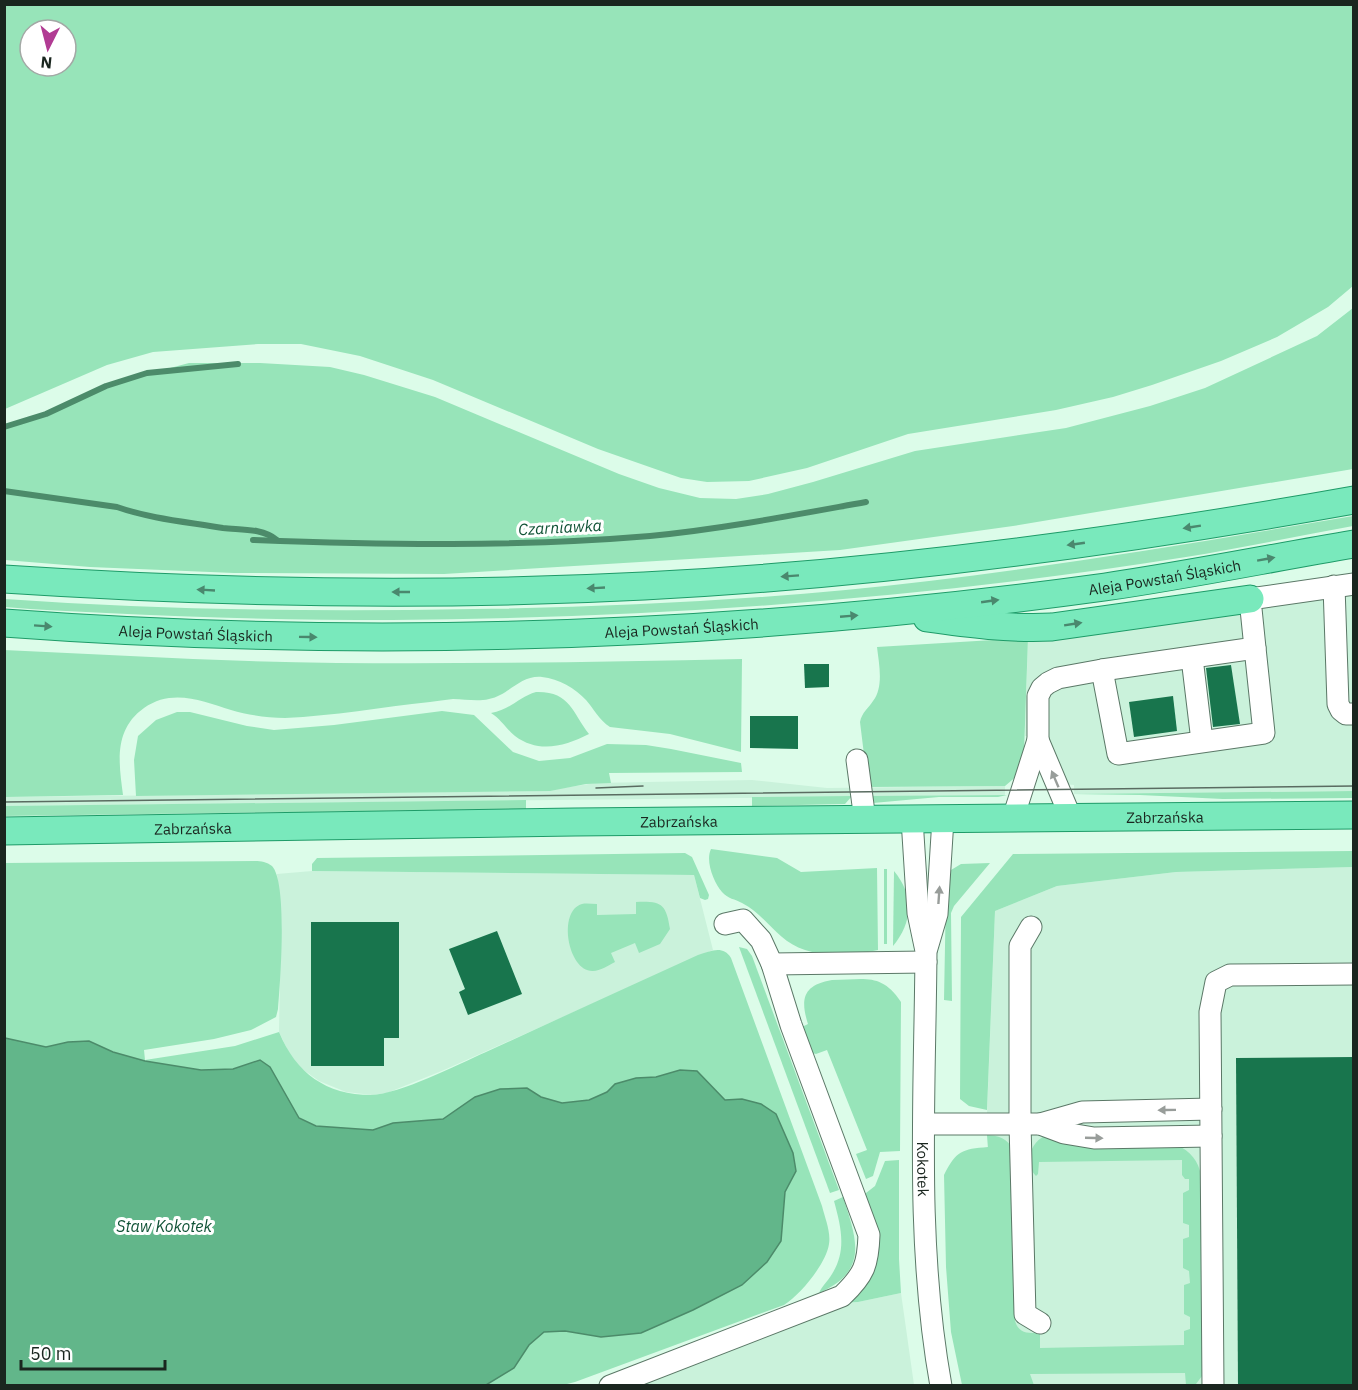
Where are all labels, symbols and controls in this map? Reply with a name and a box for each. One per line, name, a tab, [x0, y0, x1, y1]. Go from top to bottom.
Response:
north arrow	[18, 18, 78, 78]
text: N	[40, 52, 53, 73]
water label: Czarniawka	[518, 515, 602, 539]
one-way arrow	[1183, 522, 1202, 531]
one-way arrow	[1066, 540, 1085, 549]
one-way arrow	[1256, 554, 1275, 563]
street label: Aleja Powstań Śląskich	[1087, 555, 1242, 599]
one-way arrow	[781, 571, 800, 581]
one-way arrow	[586, 584, 605, 593]
one-way arrow	[196, 585, 215, 594]
one-way arrow	[391, 588, 410, 597]
one-way arrow	[980, 596, 999, 605]
one-way arrow	[839, 611, 858, 620]
street label: Aleja Powstań Śląskich	[604, 614, 759, 642]
one-way arrow	[1064, 619, 1083, 628]
one-way arrow	[33, 621, 52, 631]
street label: Aleja Powstań Śląskich	[118, 621, 273, 645]
one-way arrow	[298, 632, 317, 642]
one-way arrow	[1050, 770, 1059, 788]
street label: Zabrzańska	[1126, 807, 1204, 827]
street label: Zabrzańska	[640, 811, 718, 831]
street label: Zabrzańska	[154, 818, 232, 838]
one-way arrow	[934, 885, 944, 904]
one-way arrow	[1158, 1106, 1177, 1115]
one-way arrow	[1084, 1133, 1103, 1142]
street label: Kokotek	[914, 1141, 933, 1197]
water label: Staw Kokotek	[116, 1216, 212, 1236]
scale bar	[21, 1333, 165, 1371]
text: 50 m	[30, 1342, 72, 1365]

